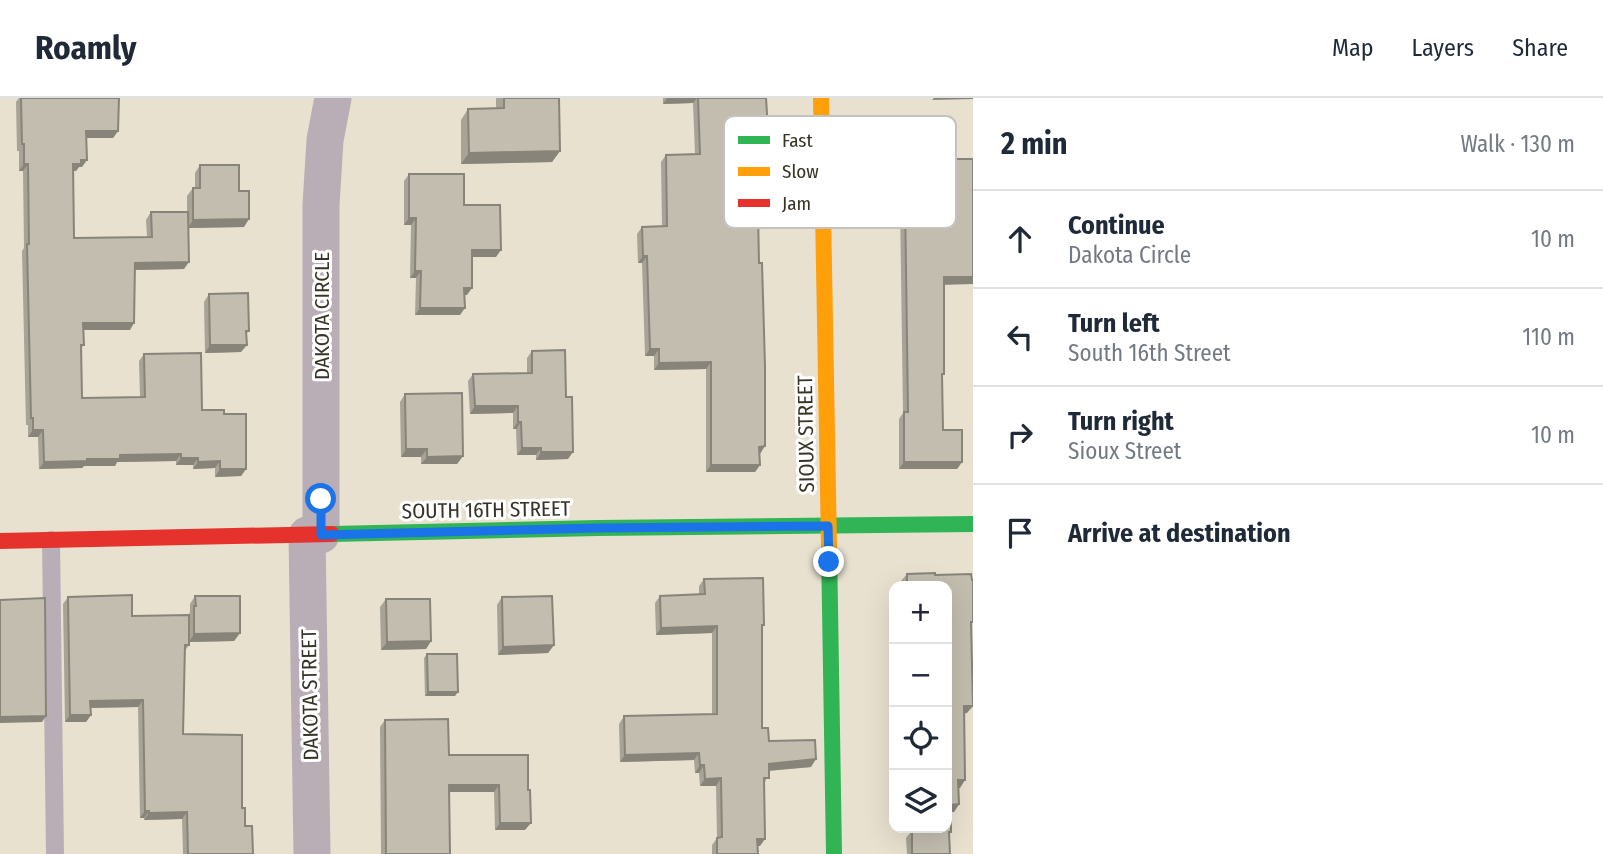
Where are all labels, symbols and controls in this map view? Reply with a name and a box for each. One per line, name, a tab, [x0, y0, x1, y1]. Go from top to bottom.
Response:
text: Roamly	[35, 28, 136, 68]
text: Map	[1332, 34, 1374, 62]
text: Layers	[1412, 34, 1474, 62]
text: Share	[1512, 34, 1568, 62]
legend	[724, 116, 956, 228]
text: 2 min	[1001, 126, 1068, 162]
text: Fast	[782, 129, 813, 152]
text: Walk · 130 m	[1461, 130, 1575, 158]
text: Slow	[782, 160, 819, 183]
text: Jam	[782, 192, 811, 215]
text: Continue	[1068, 210, 1165, 241]
icon: ahead	[1001, 220, 1039, 258]
text: 10 m	[1531, 225, 1575, 253]
text: Dakota Circle	[1068, 241, 1191, 269]
street label: DAKOTA CIRCLE	[309, 252, 335, 380]
text: Turn left	[1068, 308, 1160, 339]
icon: left	[1001, 318, 1039, 356]
text: 110 m	[1522, 323, 1575, 351]
text: South 16th Street	[1068, 339, 1231, 367]
street label: SIOUX STREET	[792, 375, 820, 493]
text: Turn right	[1068, 406, 1174, 437]
icon: right	[1001, 416, 1039, 454]
text: 10 m	[1531, 421, 1575, 449]
text: Sioux Street	[1068, 437, 1181, 465]
route start	[305, 483, 336, 514]
street label: SOUTH 16TH STREET	[401, 496, 571, 524]
icon: arrive	[1001, 514, 1039, 552]
text: Arrive at destination	[1068, 518, 1291, 549]
route end	[813, 546, 844, 577]
map controls	[889, 581, 952, 833]
button: +	[889, 581, 952, 644]
street label: DAKOTA STREET	[296, 629, 324, 761]
button: −	[889, 644, 952, 707]
button: locate	[889, 707, 952, 770]
button: layers	[889, 770, 952, 833]

